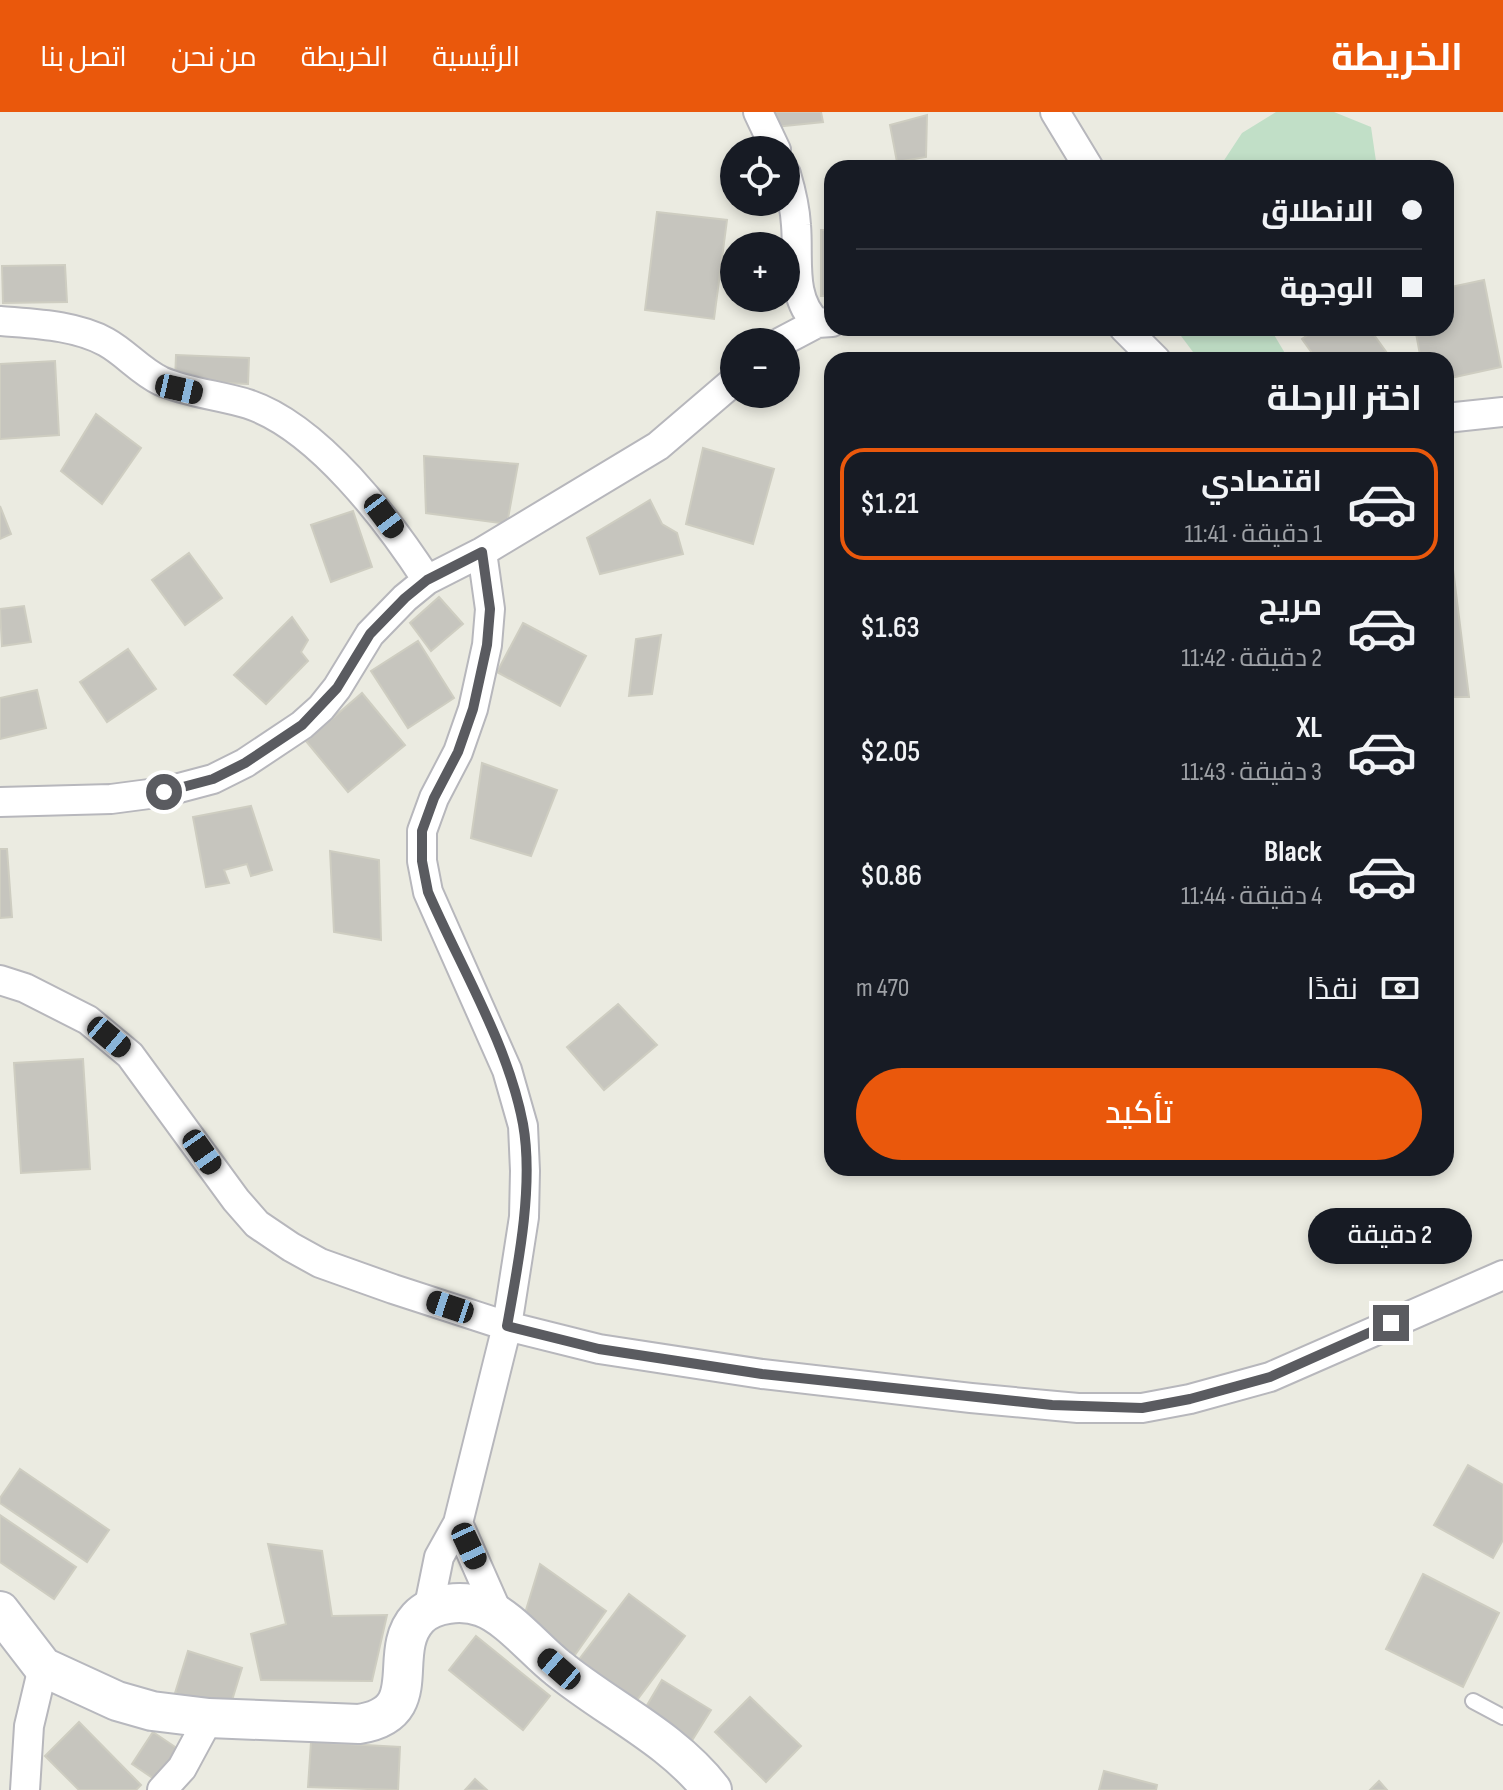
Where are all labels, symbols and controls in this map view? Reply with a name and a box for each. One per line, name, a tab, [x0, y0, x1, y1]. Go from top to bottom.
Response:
text: الخريطة	[1331, 36, 1463, 81]
text: اتصل بنا	[40, 41, 127, 74]
text: من نحن	[171, 41, 257, 74]
text: الخريطة	[301, 41, 388, 74]
text: الرئيسية	[432, 41, 520, 74]
map controls	[720, 136, 800, 408]
button: locate	[720, 136, 800, 216]
text: الانطلاق	[1261, 194, 1374, 230]
button: +	[720, 232, 800, 312]
text: الوجهة	[1280, 271, 1374, 307]
button: −	[720, 328, 800, 408]
car	[153, 372, 205, 406]
text: اختر الرحلة	[1267, 378, 1422, 421]
text: اقتصادي	[1201, 464, 1322, 500]
icon: car	[1346, 468, 1418, 540]
text: $1.21	[860, 486, 918, 522]
car	[360, 490, 408, 542]
text: 1 دقيقة · 11:41	[1185, 519, 1322, 550]
text: مريح	[1259, 588, 1322, 624]
icon: car	[1346, 592, 1418, 664]
text: $1.63	[860, 610, 920, 646]
text: 2 دقيقة · 11:42	[1181, 643, 1322, 674]
text: XL	[1296, 710, 1322, 746]
icon: car	[1346, 716, 1418, 788]
text: $2.05	[860, 734, 920, 770]
text: 3 دقيقة · 11:43	[1181, 757, 1322, 788]
route start	[146, 774, 182, 810]
text: Black	[1264, 834, 1322, 870]
icon: car	[1346, 840, 1418, 912]
text: $0.86	[860, 858, 922, 894]
text: 4 دقيقة · 11:44	[1181, 881, 1322, 912]
icon: cash	[1378, 966, 1422, 1010]
text: نقدًا	[1307, 972, 1358, 1008]
text: 470 m	[856, 973, 909, 1004]
car	[83, 1012, 135, 1062]
button: تأكيد	[856, 1068, 1422, 1160]
car	[178, 1125, 226, 1179]
callout: 2 دقيقة	[1309, 1207, 1473, 1263]
text: 2 دقيقة	[1348, 1220, 1432, 1251]
car	[423, 1288, 477, 1326]
route end	[1373, 1305, 1409, 1341]
car	[448, 1519, 490, 1573]
car	[533, 1644, 585, 1694]

